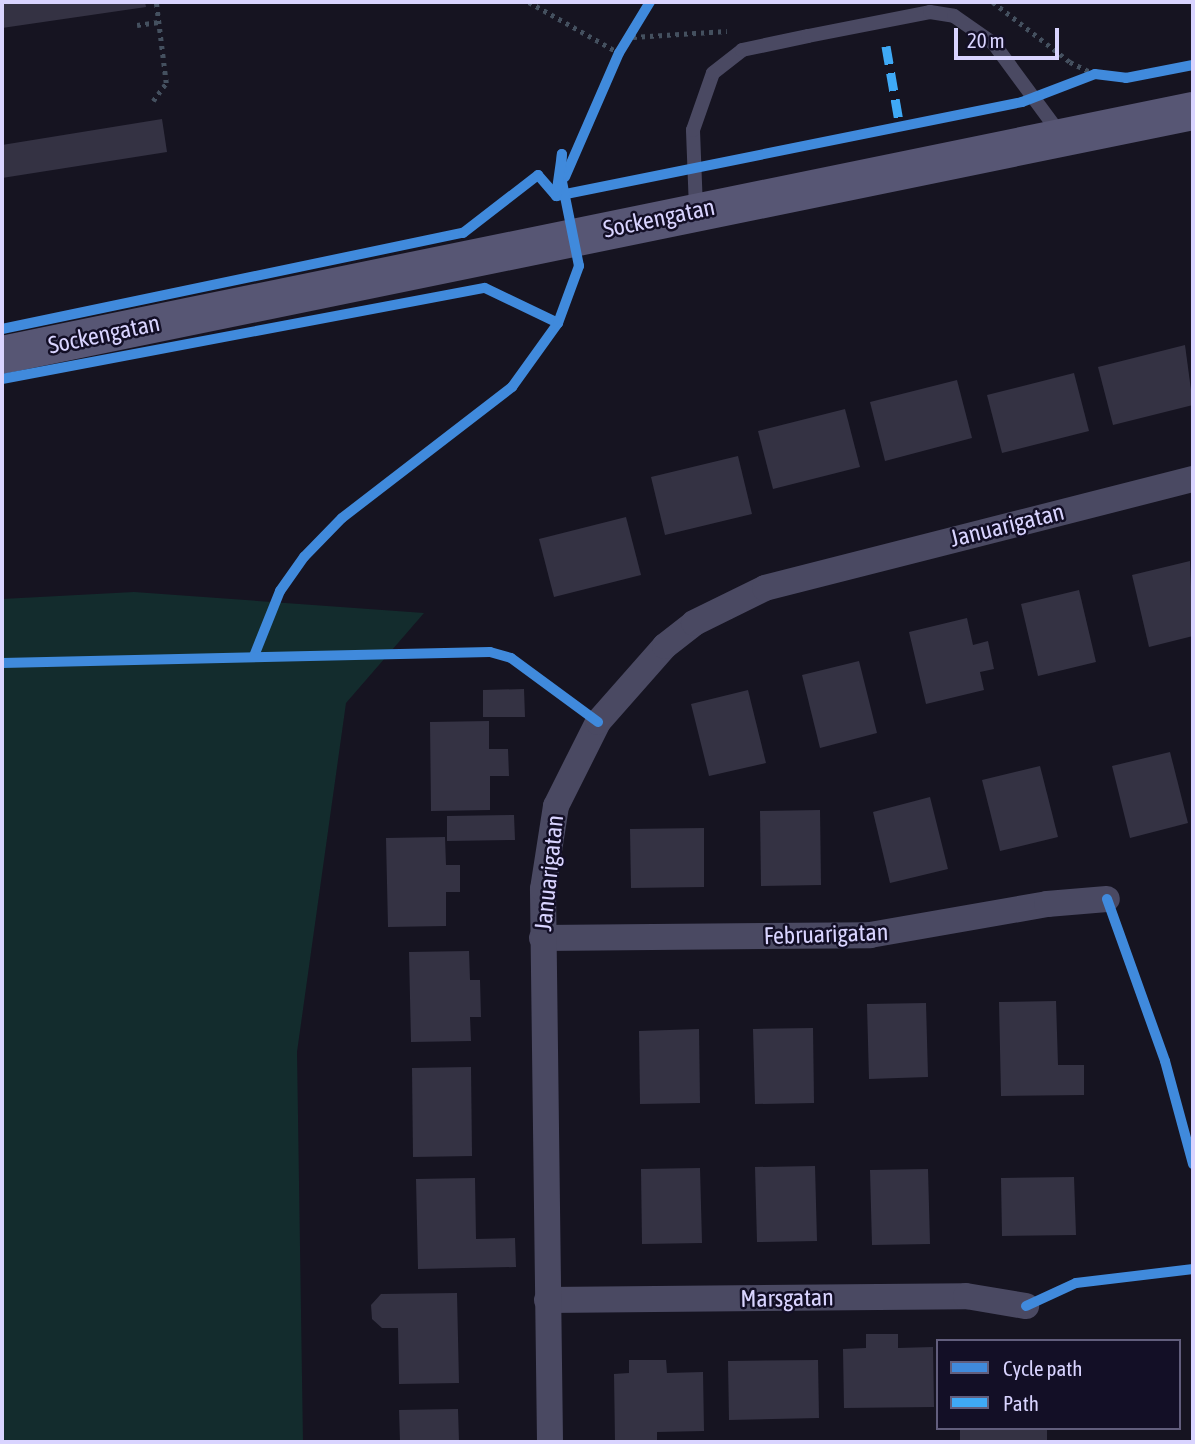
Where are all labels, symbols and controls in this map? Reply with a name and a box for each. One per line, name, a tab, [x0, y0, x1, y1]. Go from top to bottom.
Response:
scale bar	[957, 14, 1062, 58]
text: 20 m	[967, 28, 1005, 52]
street label: Sockengatan	[600, 192, 718, 244]
street label: Sockengatan	[45, 308, 163, 360]
street label: Januarigatan	[947, 497, 1067, 553]
street label: Januarigatan	[529, 814, 569, 932]
street label: Februarigatan	[763, 917, 889, 951]
street label: Marsgatan	[740, 1283, 834, 1313]
legend	[936, 1339, 1181, 1430]
text: Cycle path	[1003, 1356, 1082, 1380]
text: Path	[1003, 1391, 1039, 1415]

